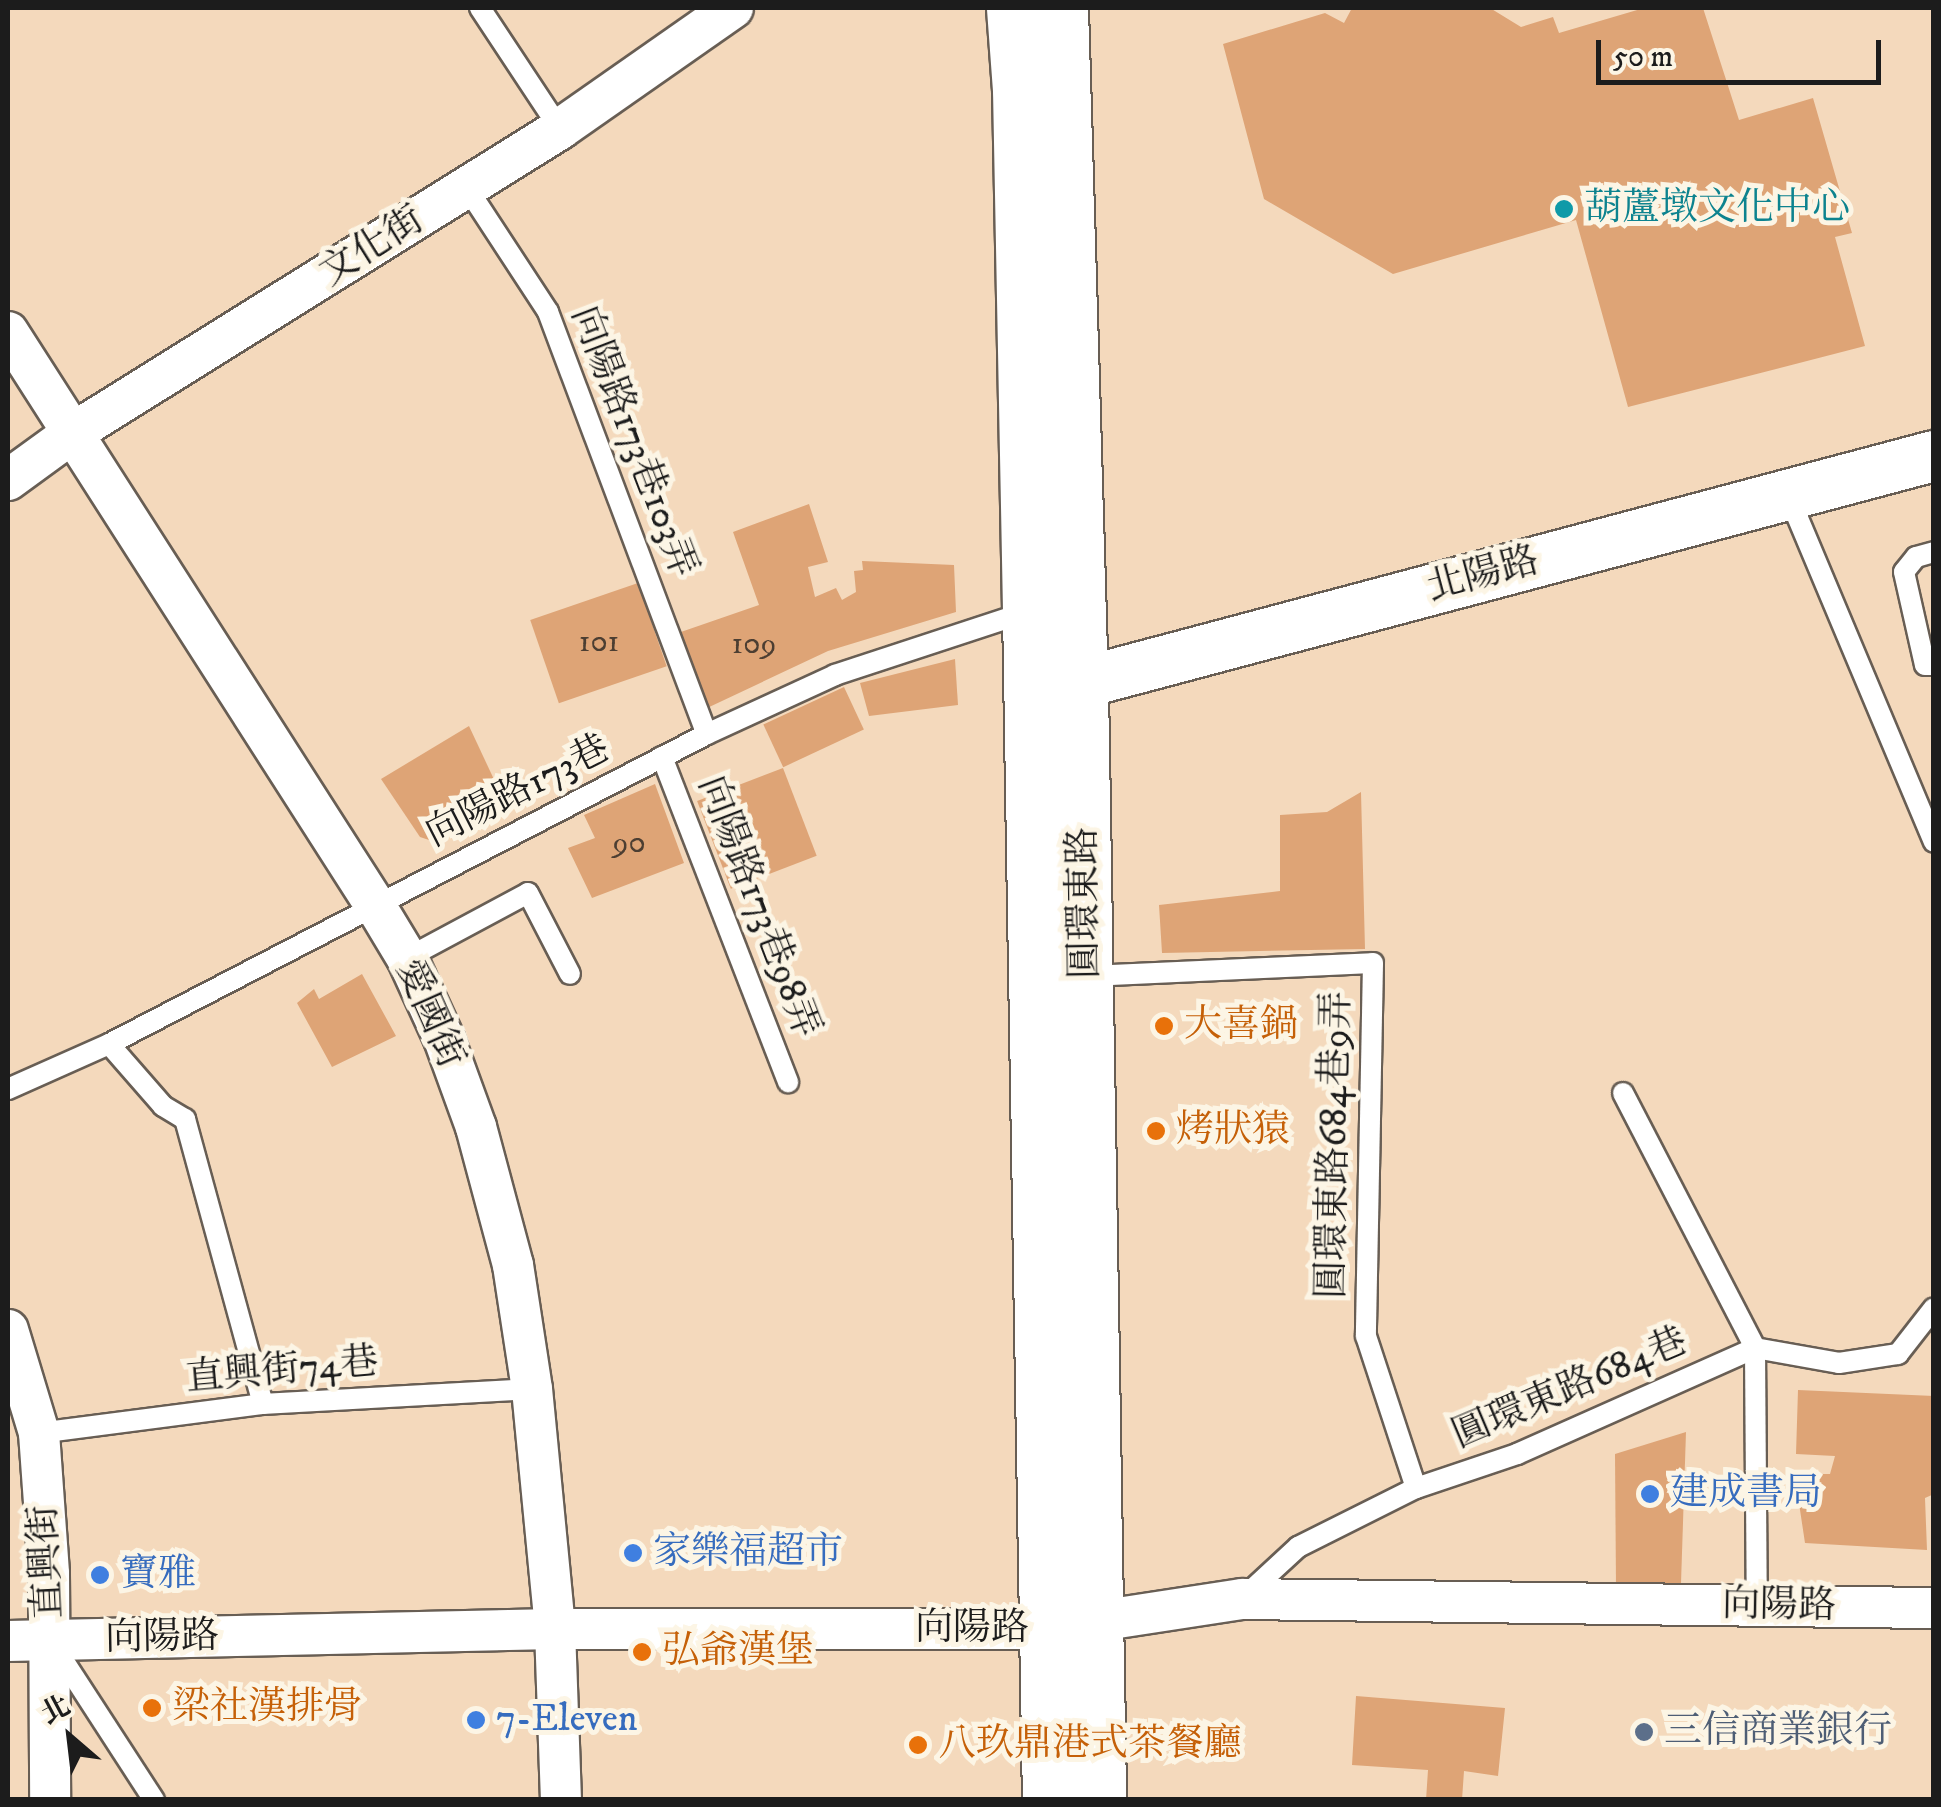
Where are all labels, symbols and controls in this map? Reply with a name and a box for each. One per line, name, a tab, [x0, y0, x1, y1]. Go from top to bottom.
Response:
scale bar	[1601, 20, 1886, 82]
text: 50 m	[1613, 39, 1673, 76]
place label: 葫蘆墩文化中心	[1584, 186, 1850, 232]
street label: 文化街	[312, 197, 432, 297]
marker: 葫蘆墩文化中心	[1553, 198, 1575, 220]
street label: 向陽路173巷103弄	[560, 300, 706, 584]
street label: 北陽路	[1422, 538, 1544, 612]
house number: 101	[579, 623, 619, 661]
house number: 109	[732, 625, 776, 663]
street label: 向陽路173巷	[418, 726, 618, 858]
street label: 向陽路173巷98弄	[687, 770, 829, 1044]
house number: 90	[612, 824, 646, 862]
street label: 圓環東路	[1061, 827, 1109, 979]
street label: 愛國街	[385, 953, 473, 1075]
street label: 圓環東路684巷9弄	[1310, 991, 1360, 1299]
place label: 大喜鍋	[1184, 1003, 1298, 1049]
marker: 大喜鍋	[1153, 1015, 1175, 1037]
place label: 烤狀猿	[1176, 1108, 1290, 1154]
marker: 烤狀猿	[1145, 1120, 1167, 1142]
street label: 圓環東路684巷	[1446, 1319, 1694, 1459]
street label: 直興街74巷	[184, 1340, 380, 1402]
place label: 建成書局	[1670, 1471, 1822, 1517]
marker: 建成書局	[1639, 1483, 1661, 1505]
street label: 直興街	[21, 1504, 73, 1620]
place label: 家樂福超市	[653, 1530, 843, 1576]
marker: 家樂福超市	[622, 1542, 644, 1564]
place label: 寶雅	[120, 1552, 196, 1598]
marker: 寶雅	[89, 1564, 111, 1586]
street label: 向陽路	[1722, 1582, 1836, 1630]
street label: 向陽路	[915, 1606, 1029, 1652]
street label: 向陽路	[105, 1614, 219, 1662]
place label: 弘爺漢堡	[662, 1629, 814, 1675]
marker: 弘爺漢堡	[631, 1641, 653, 1663]
place label: 梁社漢排骨	[172, 1685, 362, 1731]
north arrow	[20, 1687, 120, 1787]
text: 北	[35, 1688, 76, 1732]
marker: 梁社漢排骨	[141, 1697, 163, 1719]
place label: 7-Eleven	[496, 1697, 638, 1743]
marker: 7-Eleven	[465, 1709, 487, 1731]
place label: 三信商業銀行	[1664, 1709, 1892, 1755]
marker: 三信商業銀行	[1633, 1721, 1655, 1743]
place label: 八玖鼎港式茶餐廳	[938, 1722, 1242, 1768]
marker: 八玖鼎港式茶餐廳	[907, 1734, 929, 1756]

